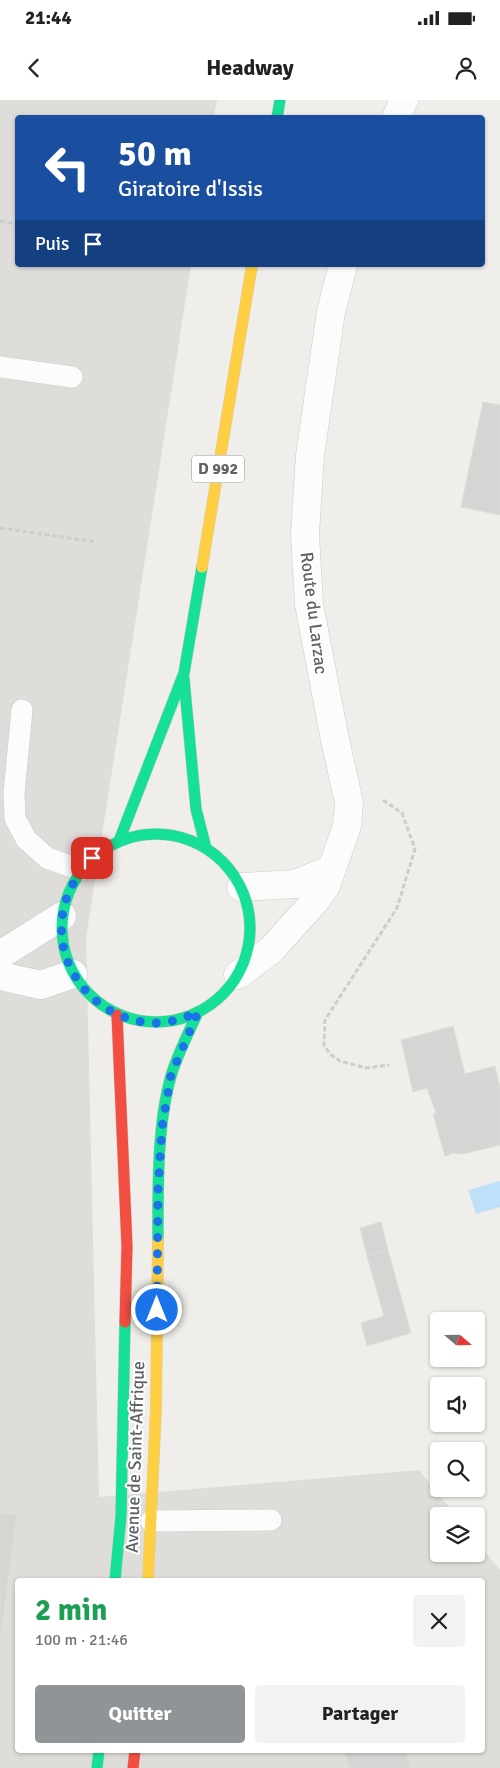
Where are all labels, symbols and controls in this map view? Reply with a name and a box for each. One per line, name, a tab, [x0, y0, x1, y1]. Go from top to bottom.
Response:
text: 21:44	[25, 6, 72, 30]
icon: back	[20, 54, 48, 82]
text: Headway	[206, 54, 294, 81]
icon: person	[452, 54, 480, 82]
text: 50 m	[118, 132, 192, 175]
icon: left	[35, 135, 100, 200]
text: Giratoire d'Issis	[118, 175, 263, 202]
icon: arrive	[79, 230, 107, 258]
text: Puis	[35, 232, 69, 256]
road number: D 992	[192, 456, 244, 482]
street label: Route du Larzac	[296, 551, 332, 675]
pin	[71, 837, 113, 879]
icon: arrive	[78, 844, 106, 872]
position arrow	[130, 1283, 182, 1335]
north arrow	[430, 1312, 485, 1368]
map controls	[430, 1312, 485, 1562]
street label: Avenue de Saint-Affrique	[121, 1361, 149, 1553]
button: sound	[430, 1377, 485, 1432]
button: search	[430, 1442, 485, 1497]
button: layers	[430, 1507, 485, 1562]
text: 2 min	[35, 1592, 107, 1629]
button: close	[413, 1595, 465, 1647]
text: 100 m · 21:46	[35, 1630, 128, 1650]
button: Quitter	[35, 1685, 245, 1743]
button: Partager	[255, 1685, 465, 1743]

